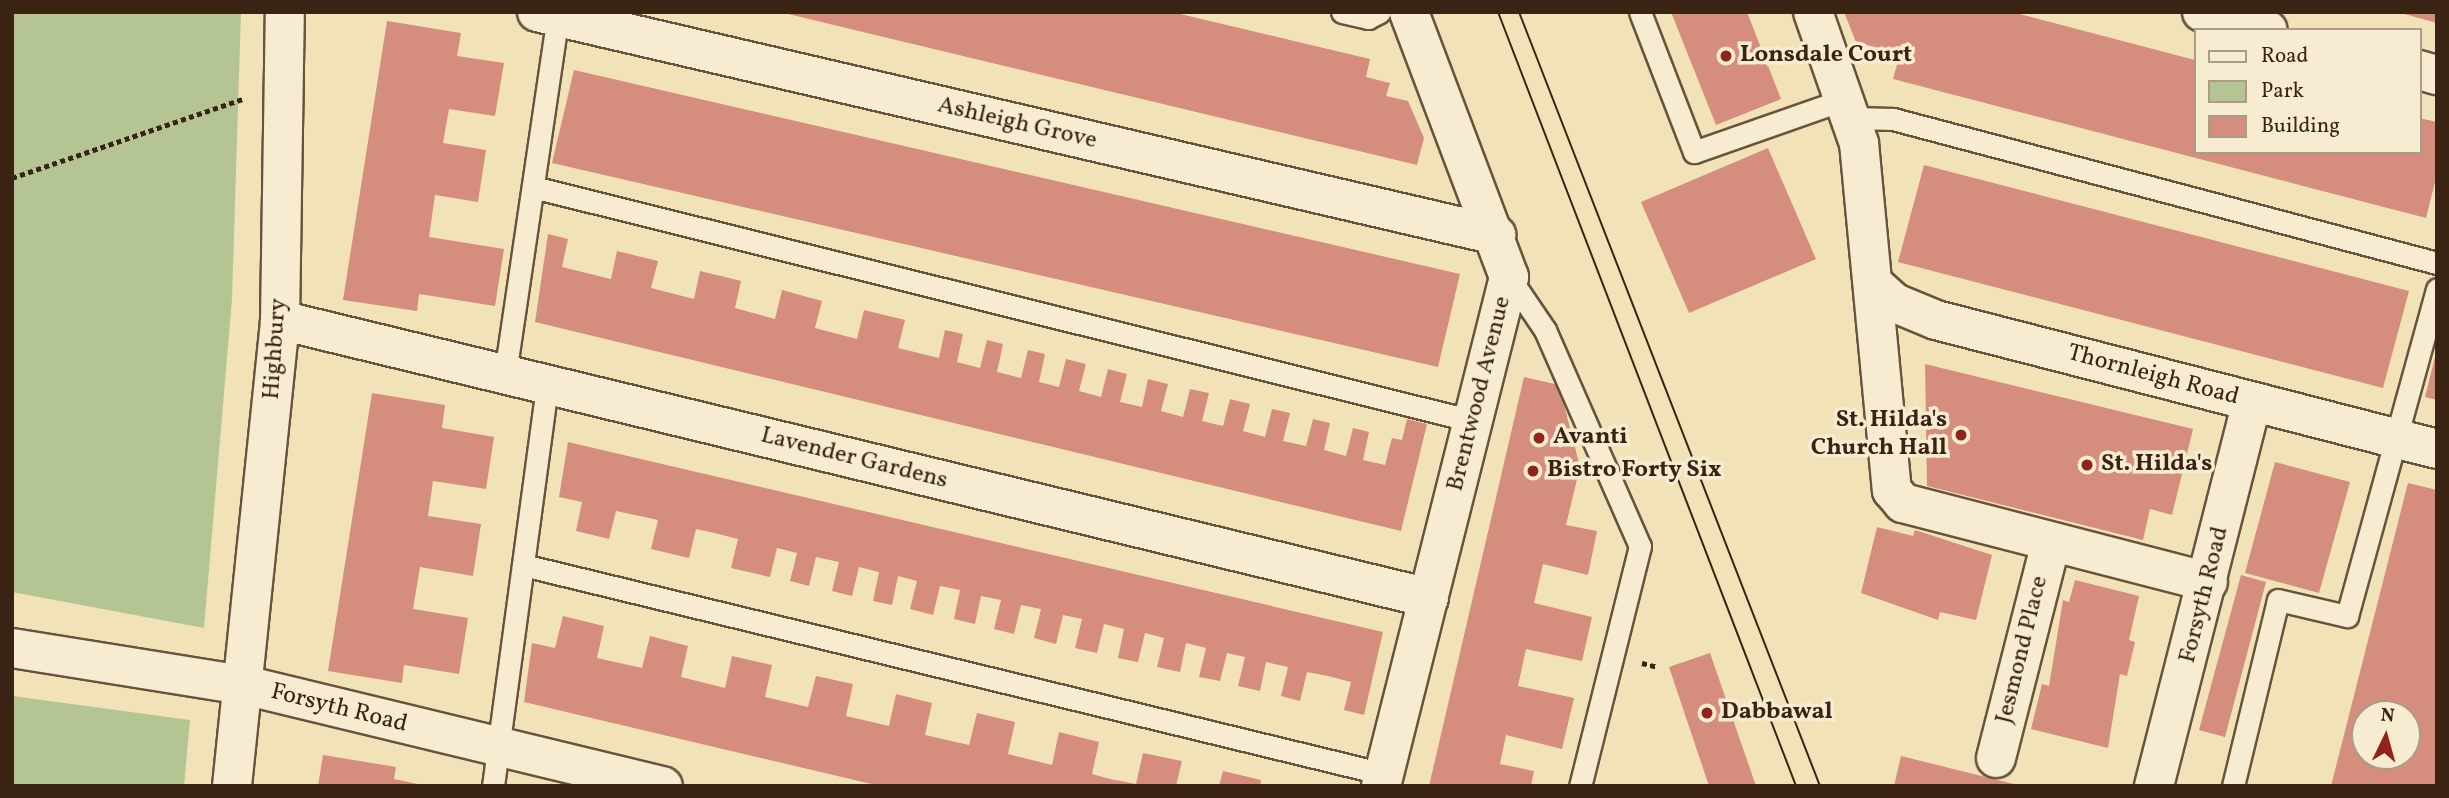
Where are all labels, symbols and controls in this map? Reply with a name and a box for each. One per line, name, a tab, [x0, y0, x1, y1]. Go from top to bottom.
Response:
legend	[2194, 28, 2421, 154]
place label: Lonsdale Court	[1740, 42, 1912, 70]
text: Road	[2261, 42, 2308, 71]
marker: Lonsdale Court	[1718, 48, 1734, 64]
text: Park	[2261, 77, 2304, 106]
street label: Ashleigh Grove	[935, 92, 1099, 156]
text: Building	[2261, 112, 2340, 141]
street label: Brentwood Avenue	[1442, 294, 1518, 494]
street label: Highbury	[258, 297, 294, 401]
street label: Thornleigh Road	[2064, 339, 2242, 413]
place label: St. Hilda's Church Hall	[1811, 407, 1947, 463]
street label: Lavender Gardens	[758, 422, 950, 496]
place label: Avanti	[1553, 424, 1628, 452]
marker: St. Hilda's Church Hall	[1953, 427, 1969, 443]
marker: Avanti	[1531, 430, 1547, 446]
place label: St. Hilda's	[2101, 451, 2212, 479]
place label: Bistro Forty Six	[1547, 457, 1722, 485]
marker: St. Hilda's	[2079, 457, 2095, 473]
marker: Bistro Forty Six	[1525, 463, 1541, 479]
street label: Forsyth Road	[2174, 524, 2236, 666]
street label: Jesmond Place	[1991, 573, 2055, 727]
street label: Forsyth Road	[268, 678, 410, 740]
place label: Dabbawal	[1721, 699, 1833, 727]
north arrow	[2351, 700, 2421, 770]
text: N	[2380, 703, 2396, 730]
marker: Dabbawal	[1699, 705, 1715, 721]

